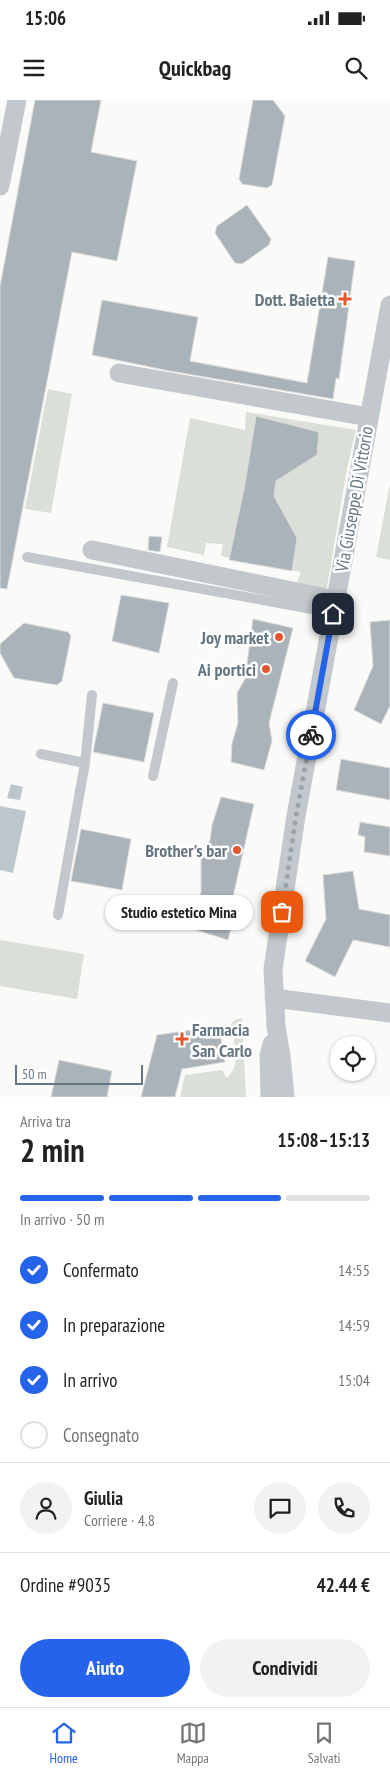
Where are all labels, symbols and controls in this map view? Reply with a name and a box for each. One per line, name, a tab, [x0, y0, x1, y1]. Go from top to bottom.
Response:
text: 15:06	[25, 6, 66, 30]
icon: menu	[20, 54, 48, 82]
text: Quickbag	[159, 54, 231, 82]
icon: search	[342, 54, 370, 82]
place label: Dott. Baietta	[255, 288, 335, 311]
marker: Dott. Baietta	[339, 293, 351, 305]
street label: Via Giuseppe Di Vittorio	[330, 424, 378, 575]
pin	[312, 593, 354, 635]
icon: home	[319, 600, 347, 628]
place label: Joy market	[200, 626, 270, 649]
marker: Joy market	[273, 631, 285, 643]
place label: Ai portici	[197, 658, 256, 681]
marker: Ai portici	[260, 663, 272, 675]
courier	[286, 710, 336, 760]
icon: bike	[297, 721, 325, 749]
place label: Brother's bar	[145, 839, 228, 862]
marker: Brother's bar	[231, 844, 243, 856]
pin	[261, 891, 303, 933]
callout: Studio estetico Mina	[104, 894, 252, 930]
icon: bag	[268, 898, 296, 926]
text: Studio estetico Mina	[121, 902, 237, 922]
place label: Farmacia San Carlo	[192, 1018, 252, 1062]
marker: Farmacia San Carlo	[176, 1033, 188, 1045]
map controls	[330, 1036, 375, 1081]
button: locate	[330, 1036, 375, 1081]
scale bar	[15, 1062, 142, 1085]
text: 50 m	[22, 1065, 47, 1083]
text: Arriva tra	[20, 1111, 71, 1131]
text: 15:08–15:13	[277, 1128, 370, 1152]
text: 2 min	[20, 1129, 85, 1171]
text: In arrivo · 50 m	[20, 1209, 104, 1229]
icon: check	[20, 1256, 48, 1284]
text: Confermato	[63, 1258, 139, 1282]
text: 14:55	[338, 1260, 370, 1280]
icon: check	[20, 1311, 48, 1339]
text: In preparazione	[63, 1313, 165, 1337]
text: 14:59	[338, 1315, 370, 1335]
icon: check	[20, 1366, 48, 1394]
text: In arrivo	[63, 1368, 118, 1392]
text: 15:04	[338, 1370, 370, 1390]
text: Consegnato	[63, 1423, 139, 1447]
button: person	[20, 1482, 72, 1534]
button: chat	[254, 1482, 306, 1534]
button: phone	[318, 1482, 370, 1534]
text: Giulia	[84, 1486, 123, 1510]
text: Corriere · 4.8	[84, 1510, 155, 1530]
text: Ordine #9035	[20, 1573, 111, 1597]
text: 42.44 €	[317, 1573, 370, 1597]
button: Aiuto	[20, 1639, 190, 1697]
button: Condividi	[200, 1639, 370, 1697]
tab: Home	[49, 1719, 78, 1767]
tab: Mappa	[177, 1719, 209, 1767]
tab: Salvati	[308, 1719, 341, 1767]

